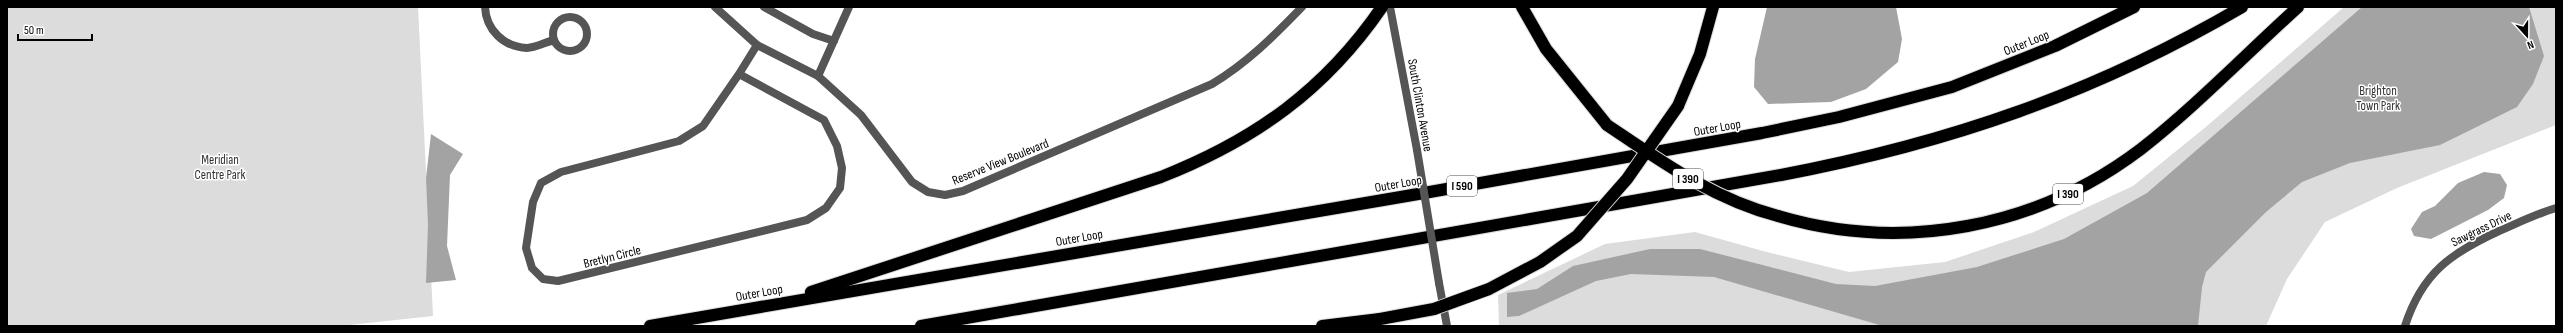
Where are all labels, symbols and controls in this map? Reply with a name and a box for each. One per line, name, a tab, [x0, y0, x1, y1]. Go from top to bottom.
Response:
scale bar	[18, 16, 92, 42]
north arrow	[2507, 16, 2547, 56]
text: 50 m	[24, 23, 44, 38]
street label: Outer Loop	[2001, 27, 2051, 59]
text: N	[2525, 38, 2535, 52]
street label: South Clinton Avenue	[1404, 58, 1436, 153]
park label: Brighton Town Park	[2356, 83, 2400, 114]
street label: Outer Loop	[1692, 116, 1742, 140]
street label: Reserve View Boulevard	[950, 135, 1051, 189]
park label: Meridian Centre Park	[195, 152, 245, 183]
road number: I 390	[1673, 169, 1703, 189]
street label: Outer Loop	[1373, 172, 1423, 196]
road number: I 590	[1447, 176, 1477, 196]
road number: I 390	[2053, 184, 2083, 204]
street label: Sawgrass Drive	[2449, 207, 2514, 250]
street label: Outer Loop	[1054, 226, 1104, 250]
street label: Bretlyn Circle	[582, 242, 643, 272]
street label: Outer Loop	[734, 281, 784, 305]

